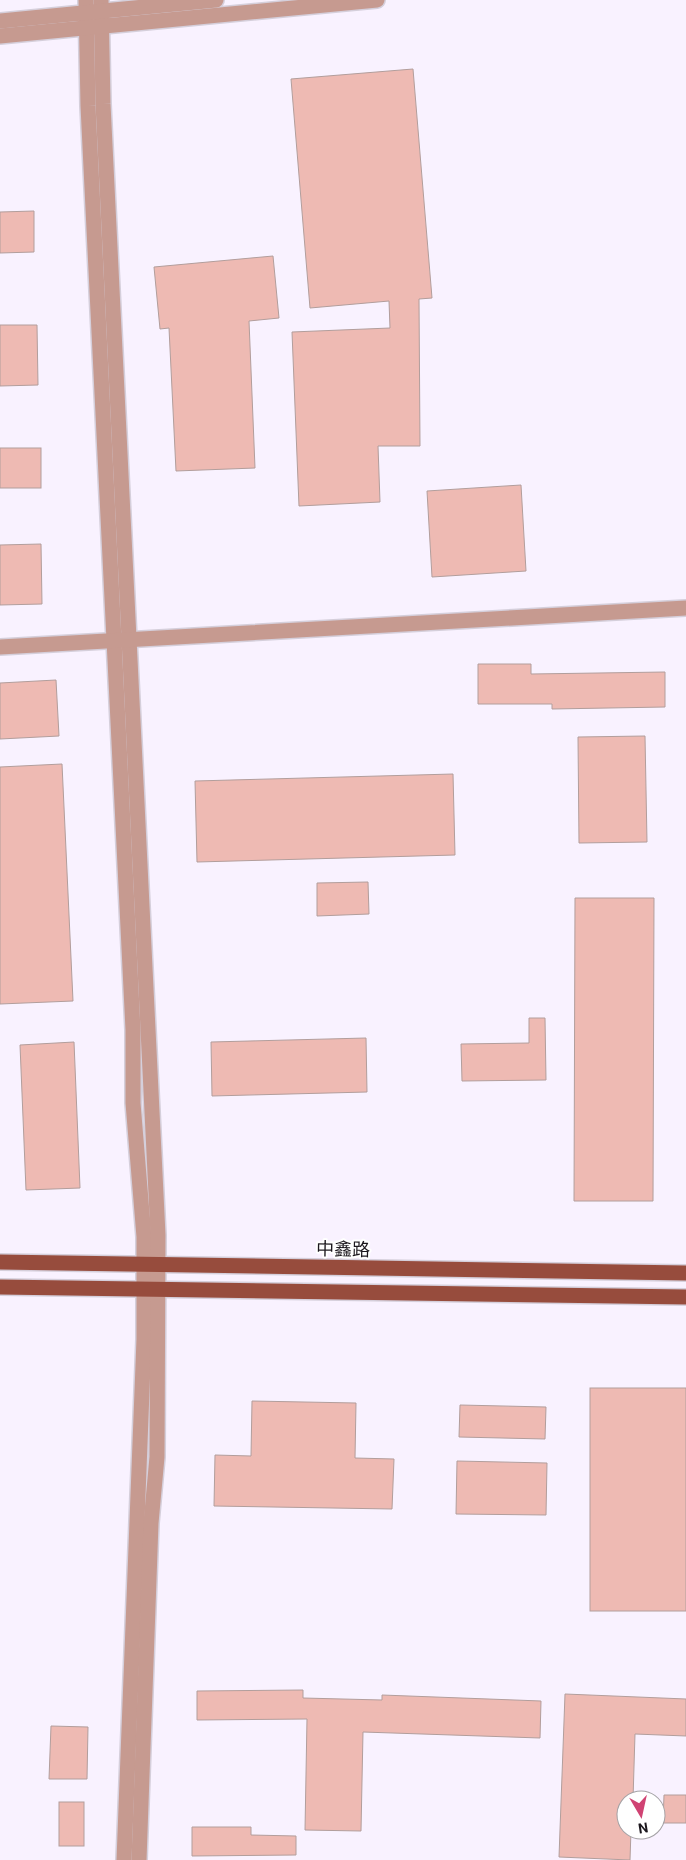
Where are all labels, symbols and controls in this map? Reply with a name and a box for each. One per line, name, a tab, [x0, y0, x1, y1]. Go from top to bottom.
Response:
street label: 中鑫路	[316, 1238, 370, 1260]
north arrow	[616, 1790, 666, 1840]
text: N	[637, 1819, 649, 1837]

